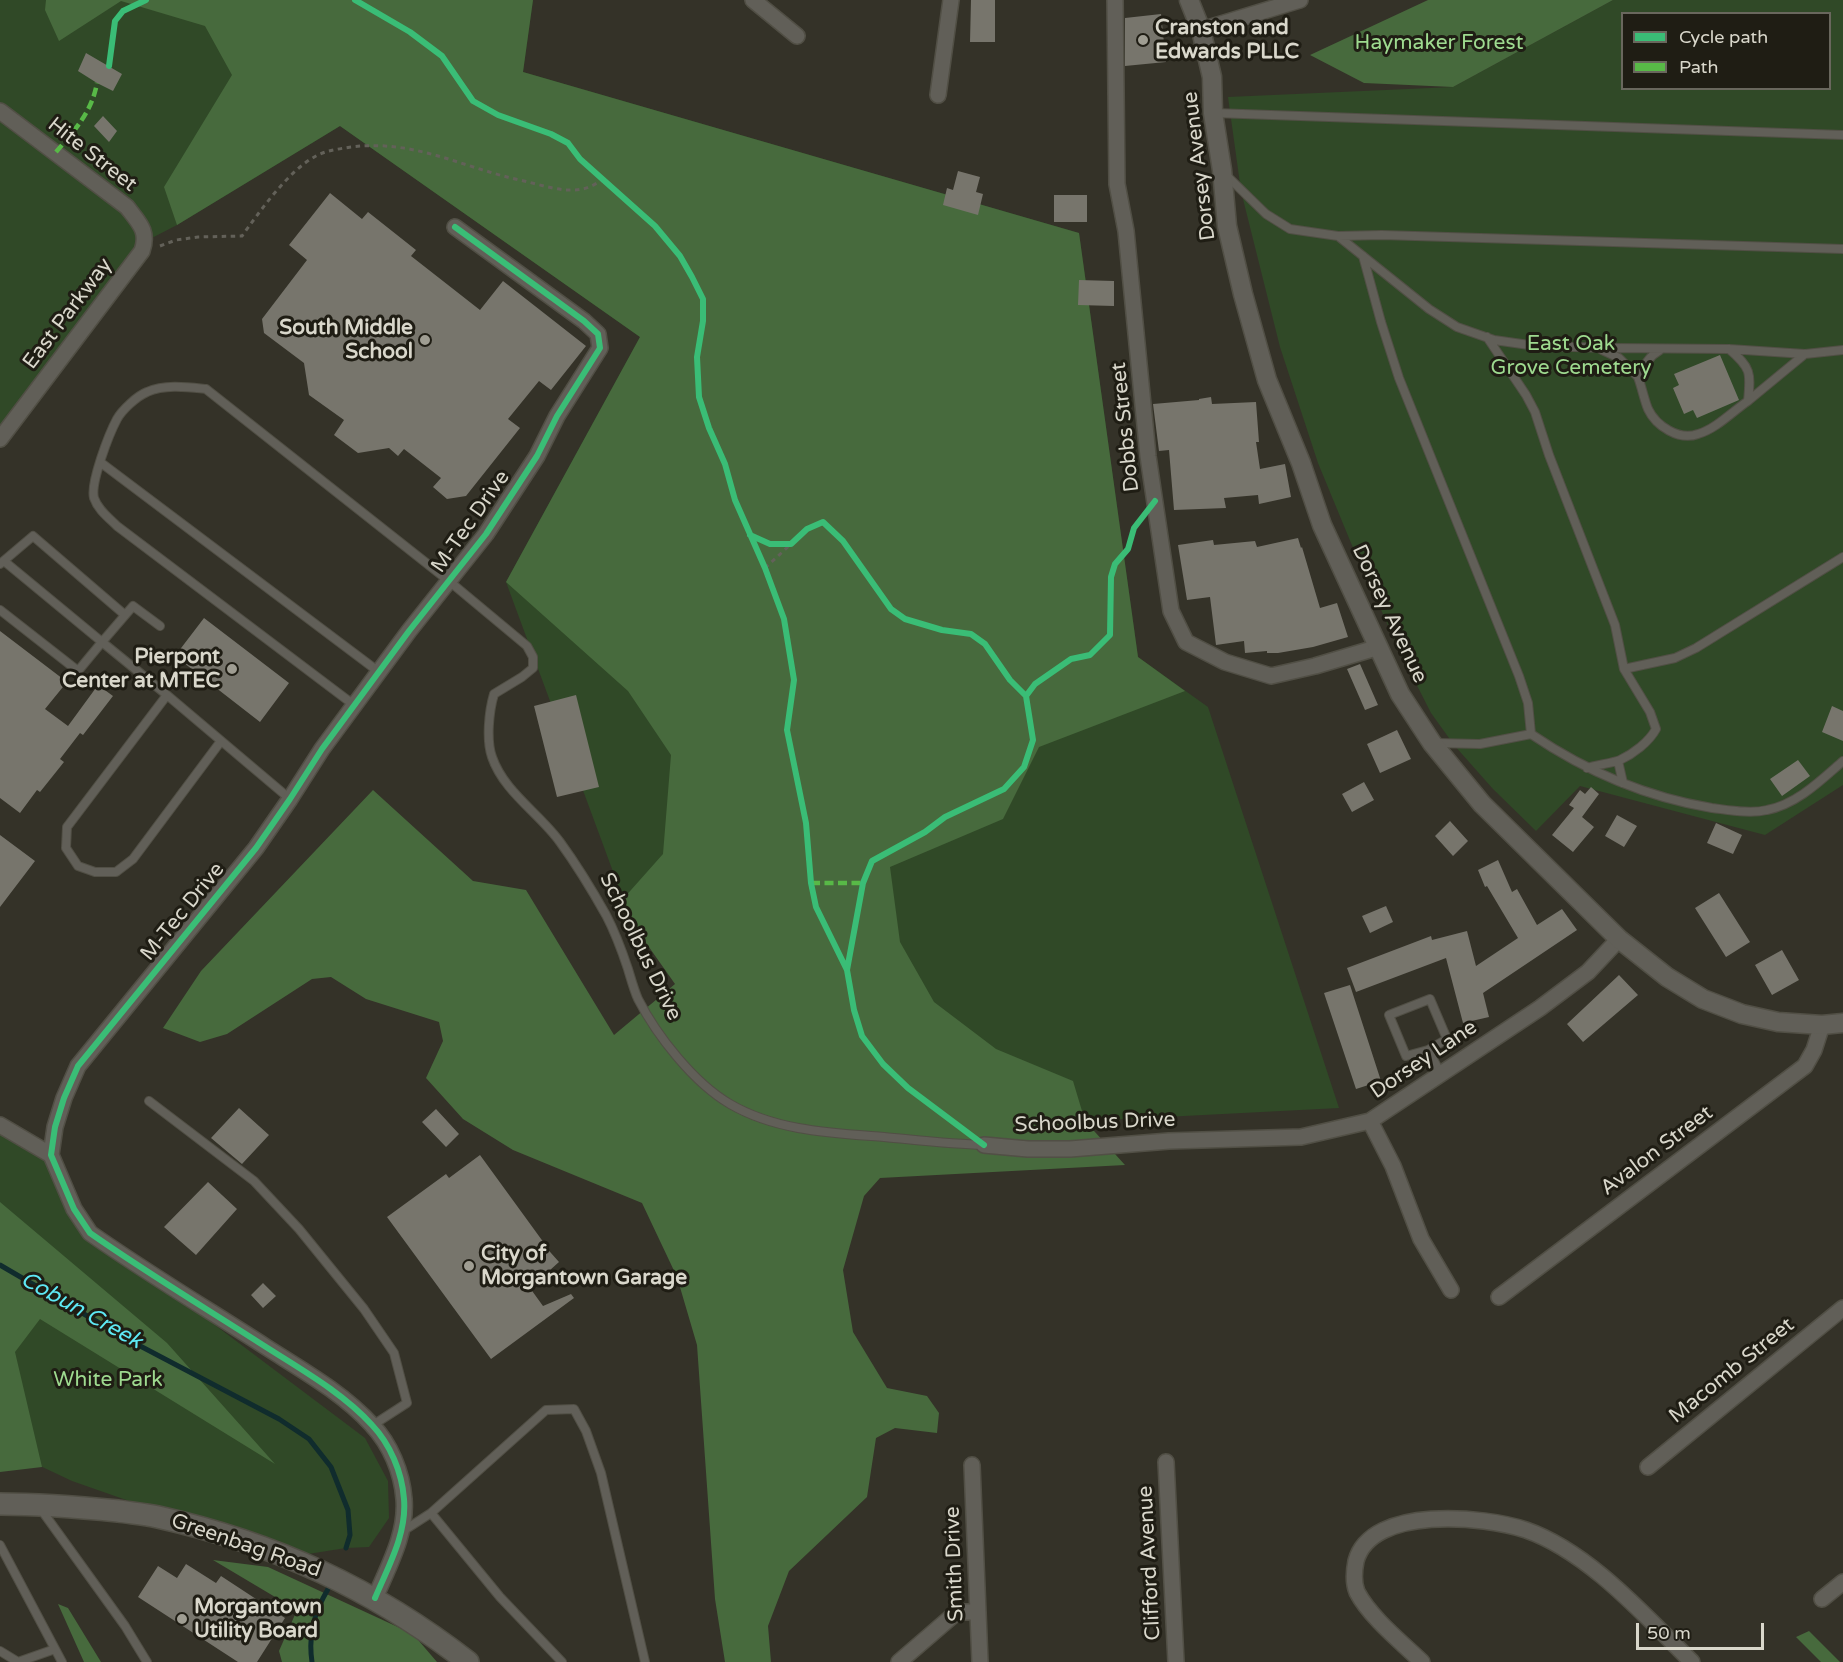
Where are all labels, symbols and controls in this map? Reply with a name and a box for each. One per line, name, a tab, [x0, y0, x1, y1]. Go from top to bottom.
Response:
legend	[1621, 12, 1831, 90]
place label: Cranston and Edwards PLLC	[1155, 15, 1299, 65]
text: Cycle path	[1679, 26, 1768, 48]
park label: Haymaker Forest	[1355, 30, 1523, 56]
marker: Cranston and Edwards PLLC	[1136, 33, 1150, 47]
text: Path	[1679, 56, 1718, 78]
street label: Dorsey Avenue	[1178, 90, 1222, 242]
street label: Hite Street	[42, 112, 142, 198]
street label: East Parkway	[18, 253, 118, 375]
place label: South Middle School	[279, 315, 413, 365]
park label: East Oak Grove Cemetery	[1491, 331, 1651, 381]
marker: South Middle School	[418, 333, 432, 347]
street label: Dobbs Street	[1107, 361, 1145, 493]
street label: M-Tec Drive	[426, 466, 516, 578]
street label: Dorsey Avenue	[1346, 541, 1432, 687]
place label: Pierpont Center at MTEC	[62, 644, 220, 694]
marker: Pierpont Center at MTEC	[225, 662, 239, 676]
street label: M-Tec Drive	[136, 858, 230, 966]
street label: Schoolbus Drive	[593, 869, 687, 1025]
street label: Dorsey Lane	[1366, 1015, 1482, 1105]
street label: Avalon Street	[1596, 1101, 1718, 1201]
street label: Schoolbus Drive	[1014, 1108, 1176, 1138]
place label: City of Morgantown Garage	[481, 1241, 687, 1291]
marker: City of Morgantown Garage	[462, 1259, 476, 1273]
water label: Cobun Creek	[16, 1267, 146, 1355]
street label: Macomb Street	[1664, 1313, 1800, 1429]
park label: White Park	[53, 1367, 163, 1393]
street label: Clifford Avenue	[1133, 1485, 1167, 1641]
street label: Smith Drive	[940, 1506, 970, 1622]
street label: Greenbag Road	[168, 1509, 324, 1583]
place label: Morgantown Utility Board	[194, 1594, 322, 1644]
scale bar	[1639, 1611, 1766, 1649]
marker: Morgantown Utility Board	[175, 1612, 189, 1626]
text: 50 m	[1647, 1622, 1691, 1644]

